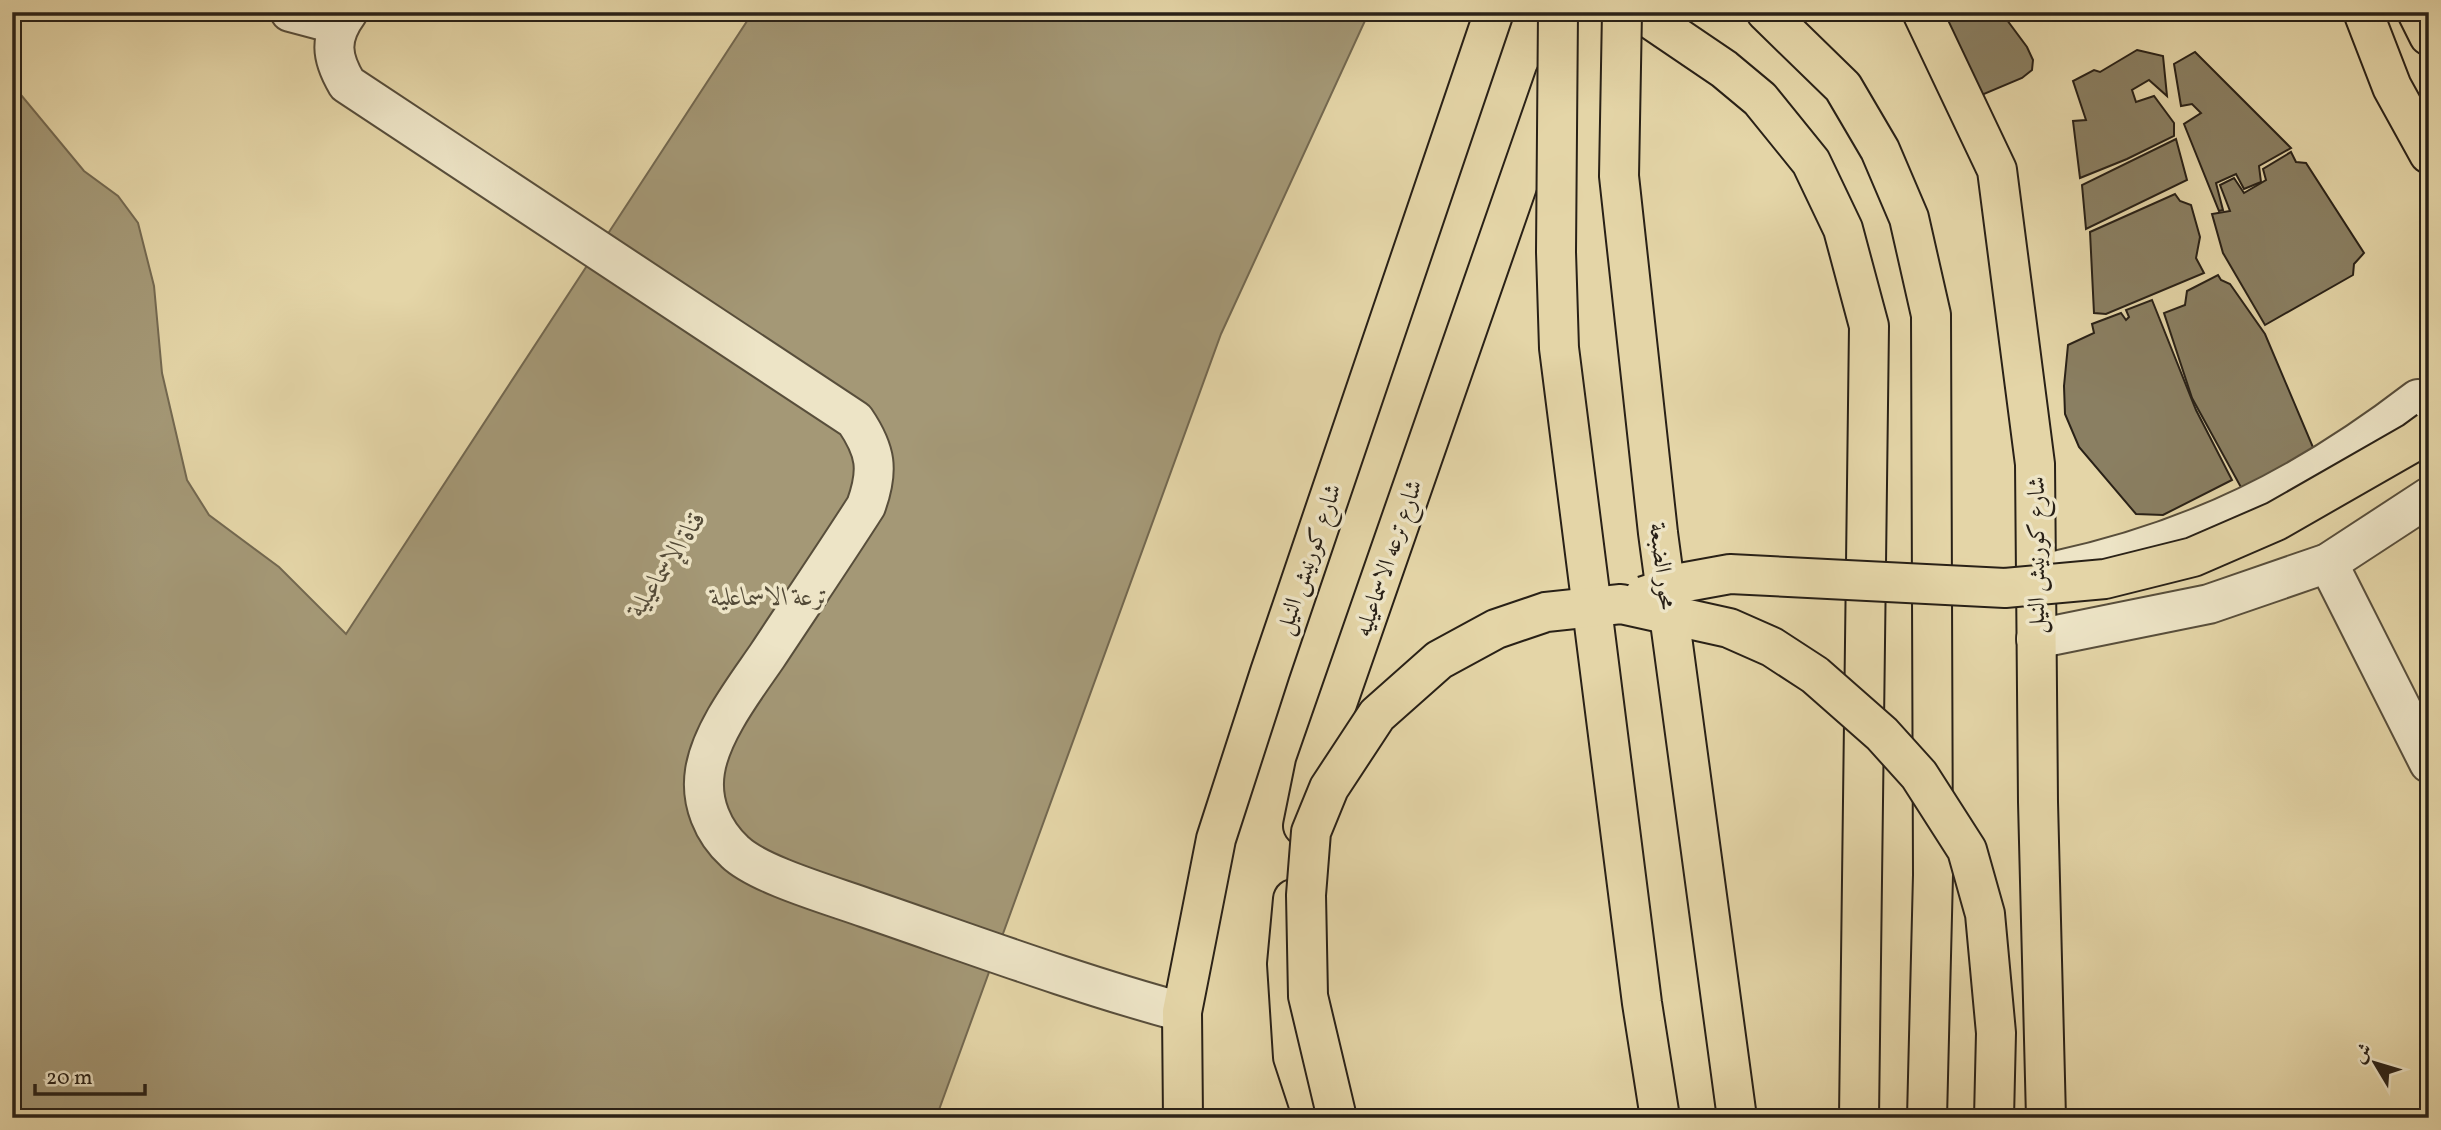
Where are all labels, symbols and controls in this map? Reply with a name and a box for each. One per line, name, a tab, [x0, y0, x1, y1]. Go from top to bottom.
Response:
street label: شارع ترعه الاسماعيليه	[1347, 475, 1434, 642]
street label: شارع كورنيش النيل	[2021, 476, 2056, 634]
street label: شارع كورنيش النيل	[1268, 480, 1353, 640]
water label: قناة الإسماعيلية	[619, 504, 716, 626]
street label: محور الضبعة	[1639, 521, 1683, 612]
water label: ترعة الاسماعلية	[709, 580, 829, 616]
north arrow	[2340, 1028, 2410, 1098]
text: ش	[2347, 1038, 2379, 1069]
scale bar	[35, 1053, 145, 1097]
text: 20 m	[46, 1064, 92, 1093]

